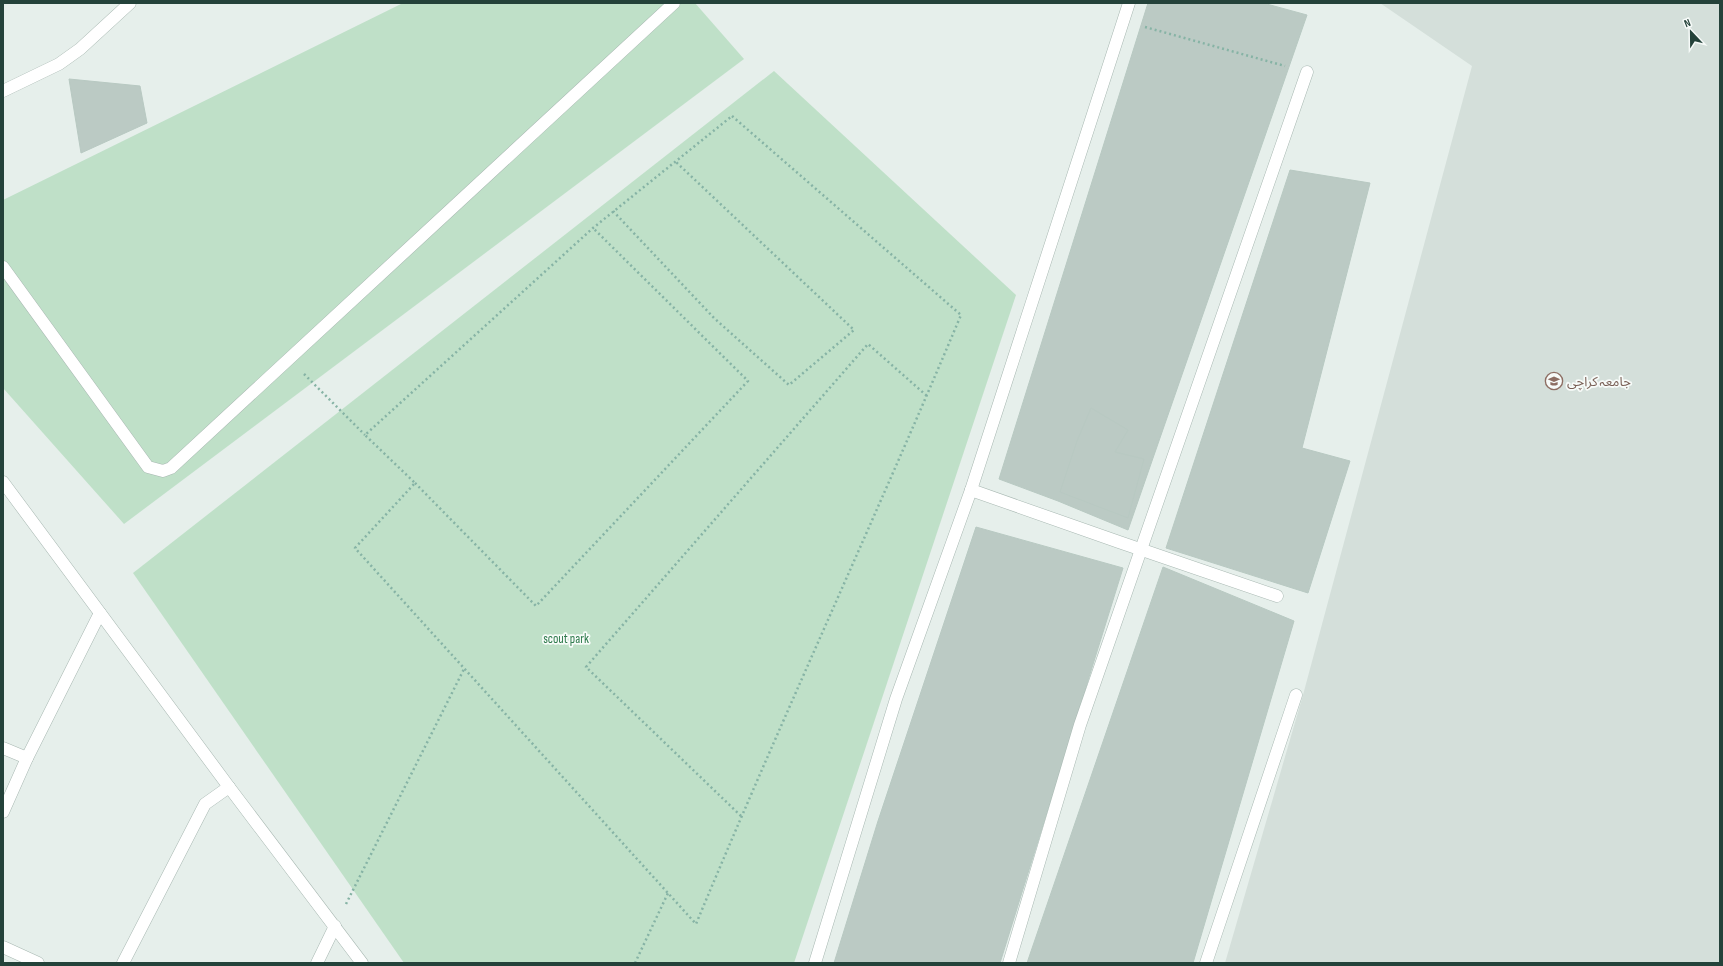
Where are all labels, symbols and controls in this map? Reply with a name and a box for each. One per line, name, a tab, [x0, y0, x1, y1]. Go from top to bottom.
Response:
north arrow	[1671, 12, 1711, 52]
text: N	[1682, 16, 1693, 30]
school or university icon: جامعہ کراچی	[1544, 371, 1564, 391]
place label: جامعہ کراچی	[1567, 374, 1631, 391]
park label: scout park	[543, 631, 589, 647]

